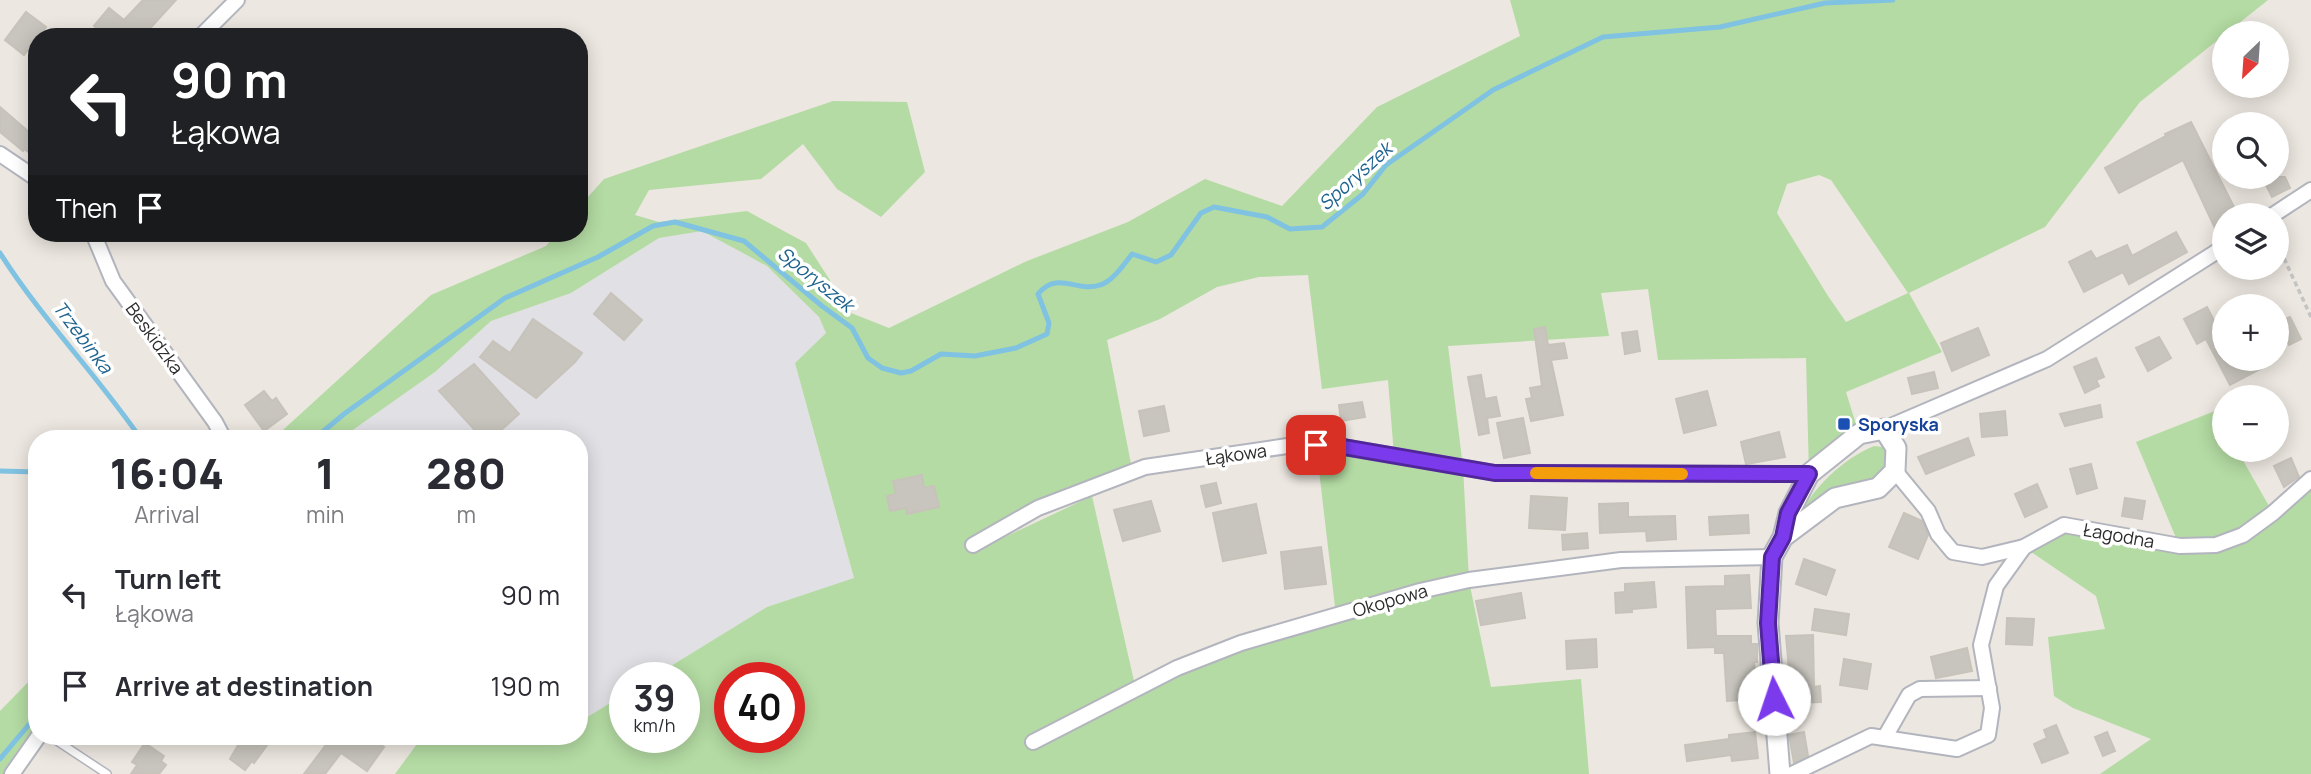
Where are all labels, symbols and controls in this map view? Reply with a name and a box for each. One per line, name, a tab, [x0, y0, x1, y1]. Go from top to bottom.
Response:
north arrow	[2212, 21, 2289, 98]
map controls	[2212, 21, 2289, 462]
text: 90 m	[171, 46, 288, 113]
icon: left	[56, 56, 147, 147]
text: Łąkowa	[171, 110, 281, 154]
button: search	[2212, 112, 2289, 189]
water label: Sporyszek	[1313, 134, 1399, 216]
icon: arrive	[131, 189, 169, 227]
text: Then	[56, 190, 117, 226]
button: layers	[2212, 203, 2289, 280]
water label: Sporyszek	[773, 240, 861, 319]
button: +	[2212, 294, 2289, 371]
water label: Trzebinka	[47, 295, 120, 380]
street label: Beskidzka	[121, 297, 189, 379]
button: −	[2212, 385, 2289, 462]
place label: Sporyska	[1858, 412, 1939, 436]
pin	[1286, 415, 1346, 475]
marker: Sporyska	[1836, 416, 1852, 432]
icon: arrive	[1297, 426, 1335, 464]
street label: Łąkowa	[1204, 438, 1268, 470]
text: 16:04	[110, 444, 224, 502]
text: 1	[316, 444, 335, 502]
text: 280	[426, 444, 506, 502]
text: Arrival	[134, 498, 200, 530]
text: min	[306, 498, 345, 530]
text: m	[456, 498, 476, 530]
street label: Łagodna	[2081, 517, 2157, 553]
text: Turn left	[115, 561, 222, 597]
icon: left	[56, 576, 94, 614]
text: 90 m	[501, 577, 560, 613]
street label: Okopowa	[1350, 578, 1430, 622]
text: Łąkowa	[115, 597, 194, 629]
speed limit sign: 40	[714, 662, 805, 753]
position arrow	[1737, 662, 1811, 736]
icon: arrive	[56, 667, 94, 705]
text: Arrive at destination	[115, 668, 373, 704]
text: 190 m	[491, 668, 560, 704]
text: 39	[633, 674, 676, 722]
text: km/h	[634, 713, 675, 737]

